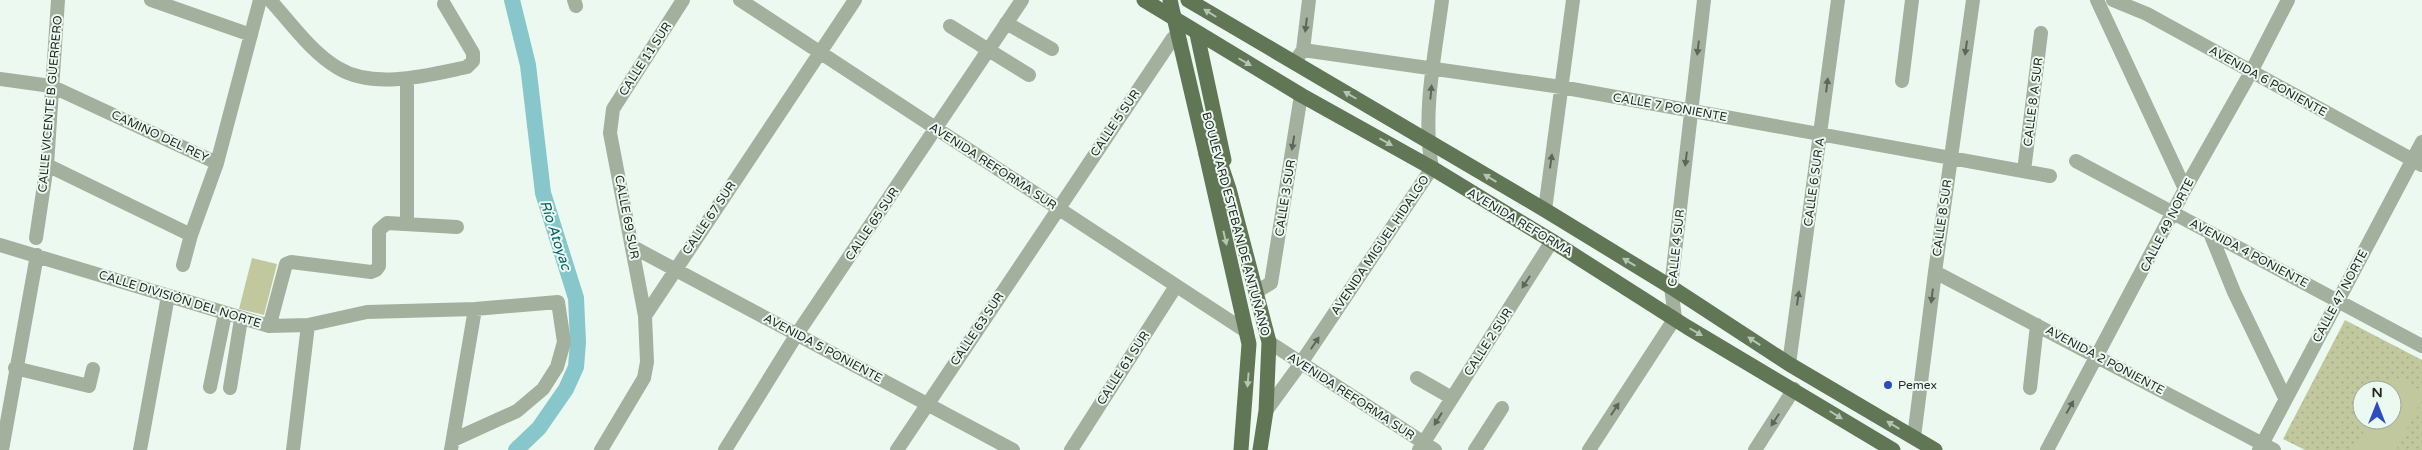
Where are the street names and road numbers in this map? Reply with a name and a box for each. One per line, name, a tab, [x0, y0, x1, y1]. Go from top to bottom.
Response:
street label: CALLE VICENTE B GUERRERO	[35, 15, 65, 193]
street label: CALLE 11 SUR	[616, 19, 674, 99]
street label: AVENIDA 6 PONIENTE	[2207, 43, 2329, 119]
street label: CALLE 8 A SUR	[2021, 57, 2045, 147]
street label: CALLE 5 SUR	[1088, 87, 1142, 159]
street label: CALLE 7 PONIENTE	[1612, 90, 1729, 124]
street label: CAMINO DEL REY	[109, 107, 211, 165]
street label: BOULEVARD ESTEBAN DE ANTUÑANO	[1199, 110, 1273, 338]
street label: AVENIDA REFORMA SUR	[927, 120, 1059, 212]
street label: CALLE 6 SUR A	[1801, 137, 1827, 227]
street label: CALLE 3 SUR	[1272, 159, 1298, 237]
street label: AVENIDA MIGUEL HIDALGO	[1328, 172, 1432, 317]
street label: CALLE 69 SUR	[612, 174, 642, 260]
street label: CALLE 49 NORTE	[2137, 176, 2197, 274]
street label: CALLE 67 SUR	[679, 179, 739, 257]
street label: CALLE 8 SUR	[1930, 179, 1954, 257]
street label: CALLE 65 SUR	[842, 185, 902, 263]
street label: AVENIDA REFORMA	[1465, 185, 1575, 259]
street label: CALLE 4 SUR	[1665, 209, 1687, 287]
street label: AVENIDA 4 PONIENTE	[2187, 216, 2311, 290]
street label: CALLE 47 NORTE	[2310, 247, 2371, 345]
street label: CALLE DIVISIÓN DEL NORTE	[97, 268, 263, 330]
street label: CALLE 63 SUR	[947, 290, 1007, 368]
street label: CALLE 2 SUR	[1461, 306, 1515, 378]
street label: AVENIDA 5 PONIENTE	[761, 311, 885, 385]
street label: AVENIDA 2 PONIENTE	[2043, 323, 2167, 397]
street label: CALLE 61 SUR	[1094, 328, 1152, 408]
street label: AVENIDA REFORMA SUR	[1285, 350, 1417, 442]

